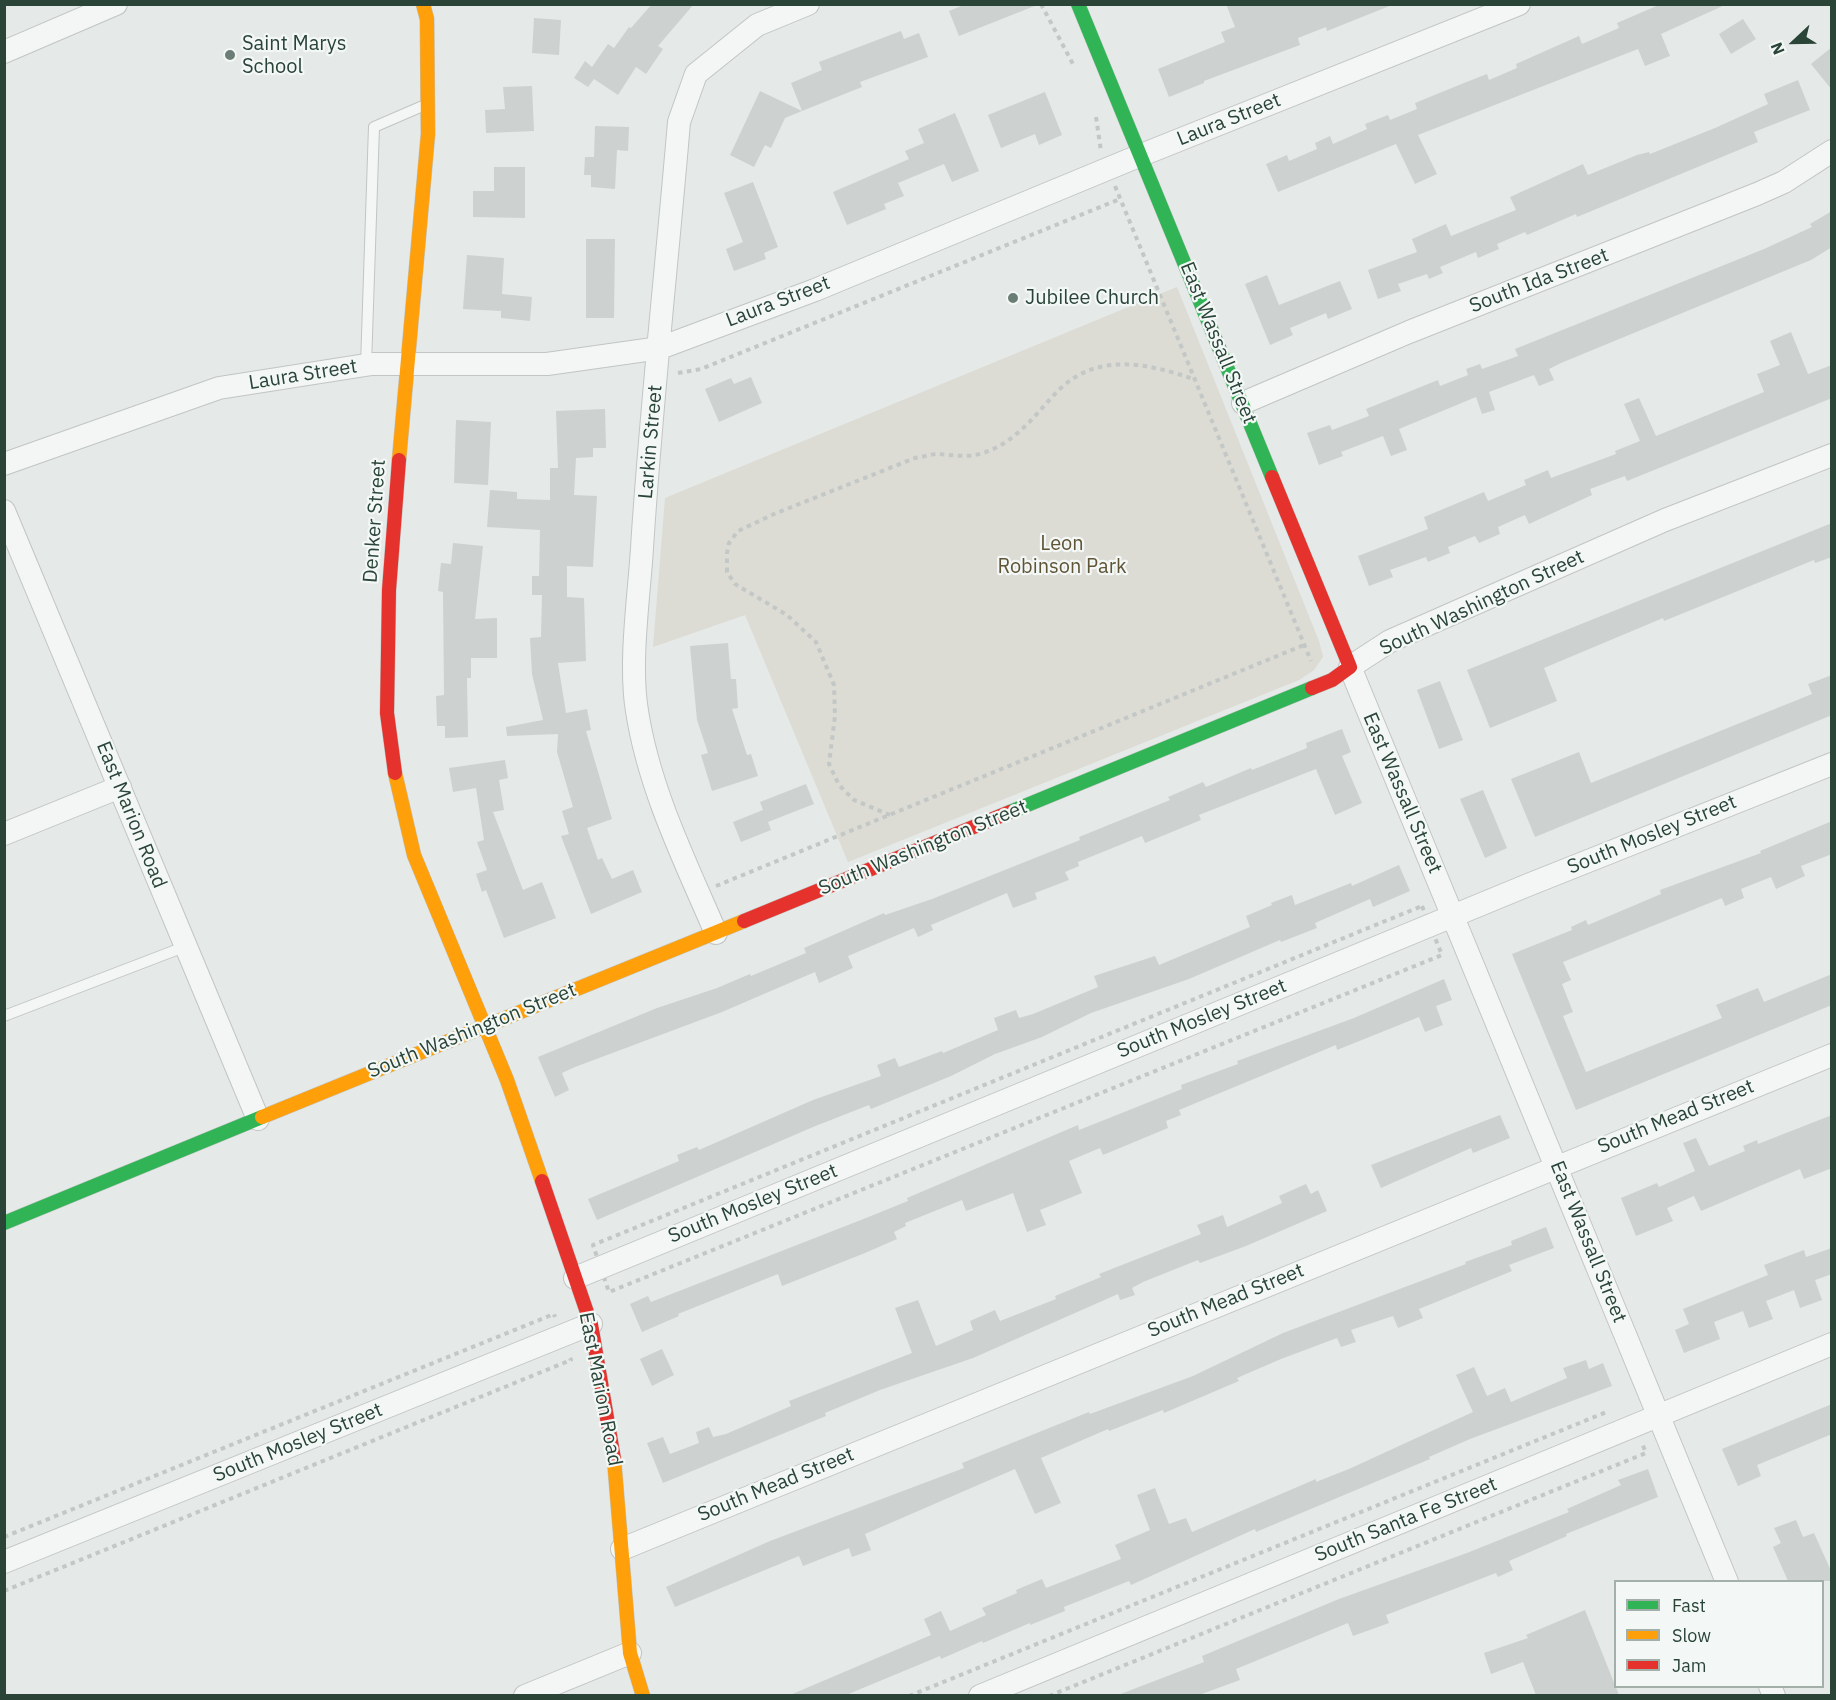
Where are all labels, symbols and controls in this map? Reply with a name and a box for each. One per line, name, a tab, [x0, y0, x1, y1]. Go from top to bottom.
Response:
north arrow	[1764, 12, 1824, 72]
place label: Saint Marys School	[242, 32, 346, 79]
text: N	[1766, 40, 1789, 58]
marker: Saint Marys School	[223, 48, 237, 62]
street label: Laura Street	[1174, 88, 1284, 152]
street label: South Ida Street	[1466, 243, 1612, 319]
street label: East Wassall Street	[1175, 259, 1261, 427]
street label: Laura Street	[723, 271, 833, 333]
place label: Jubilee Church	[1025, 286, 1159, 310]
marker: Jubilee Church	[1006, 291, 1020, 305]
street label: Laura Street	[247, 355, 359, 395]
street label: Larkin Street	[634, 384, 668, 500]
street label: Denker Street	[359, 458, 391, 584]
park label: Leon Robinson Park	[997, 532, 1127, 579]
street label: South Washington Street	[1376, 545, 1588, 661]
street label: East Wassall Street	[1357, 709, 1447, 877]
street label: East Marion Road	[91, 738, 171, 892]
street label: South Mosley Street	[1564, 790, 1740, 880]
street label: South Washington Street	[815, 795, 1031, 901]
street label: South Mosley Street	[1114, 974, 1290, 1064]
street label: South Washington Street	[364, 978, 580, 1084]
street label: South Mead Street	[1594, 1075, 1758, 1159]
street label: East Wassall Street	[1545, 1158, 1631, 1326]
street label: South Mosley Street	[665, 1159, 841, 1249]
street label: South Mead Street	[1144, 1259, 1308, 1343]
street label: East Marion Road	[573, 1310, 627, 1468]
street label: South Mosley Street	[210, 1398, 386, 1488]
street label: South Mead Street	[694, 1443, 858, 1527]
street label: South Santa Fe Street	[1311, 1472, 1501, 1568]
legend	[1614, 1580, 1824, 1688]
text: Fast	[1672, 1594, 1706, 1617]
text: Slow	[1672, 1624, 1711, 1647]
text: Jam	[1672, 1654, 1707, 1677]

